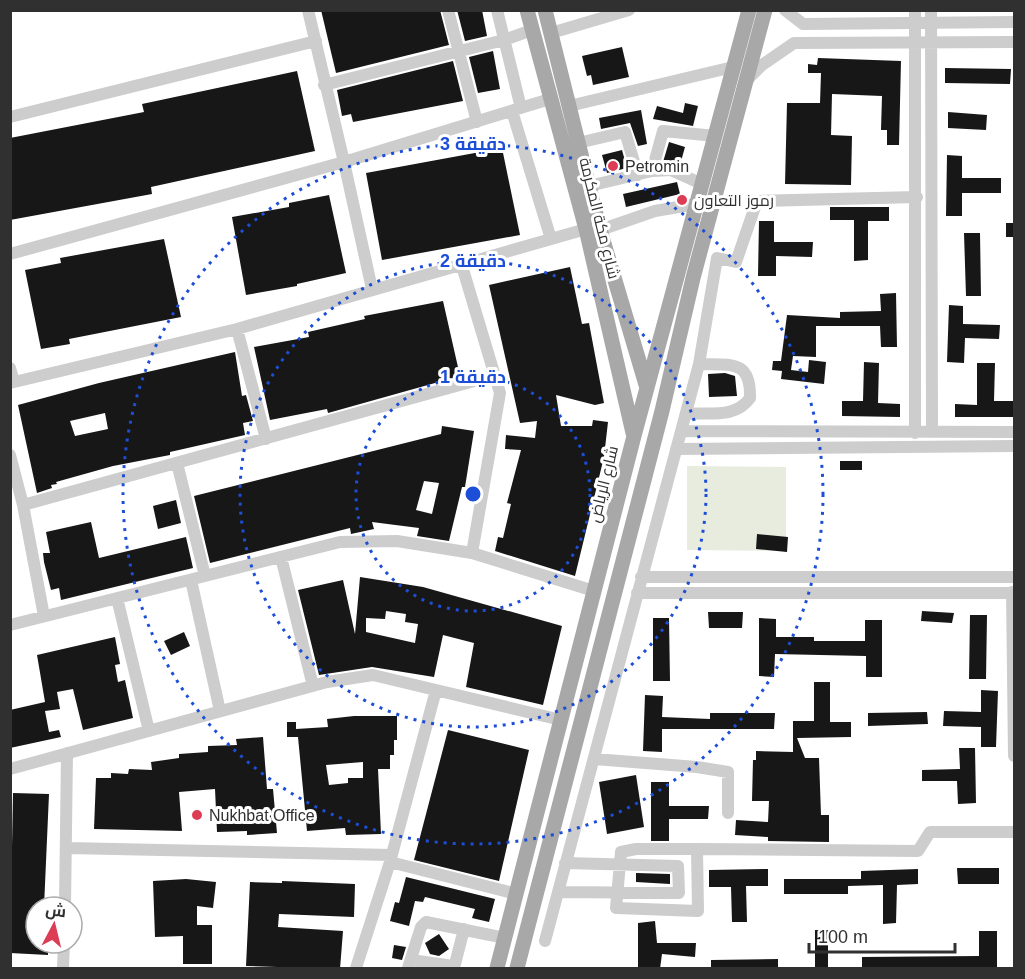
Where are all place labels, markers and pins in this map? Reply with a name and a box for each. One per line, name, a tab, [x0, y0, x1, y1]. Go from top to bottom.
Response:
place label: Petromin	[625, 158, 689, 175]
marker: Petromin	[606, 159, 620, 173]
place label: رموز التعاون	[694, 192, 774, 211]
marker: رموز التعاون	[675, 193, 689, 207]
centre of rings	[463, 484, 483, 504]
place label: Nukhbat Office	[209, 807, 315, 824]
marker: Nukhbat Office	[190, 808, 204, 822]

